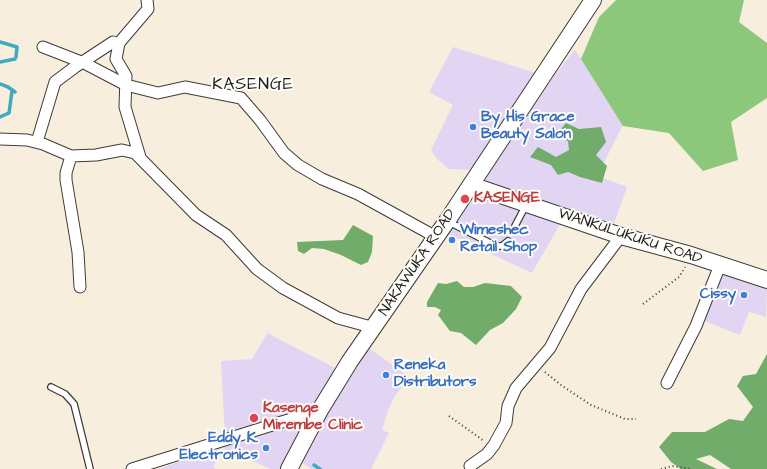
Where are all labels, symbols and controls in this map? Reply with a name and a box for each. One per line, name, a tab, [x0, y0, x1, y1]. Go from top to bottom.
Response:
district label: KASENGE	[212, 75, 294, 95]
place label: By His Grace Beauty Salon	[481, 109, 575, 144]
marker: By His Grace Beauty Salon	[468, 122, 478, 132]
place label: KASENGE	[474, 190, 540, 208]
marker: KASENGE	[459, 193, 471, 205]
street label: WANKULUKUKU ROAD	[556, 205, 704, 269]
street label: NAKAWUKA ROAD	[376, 206, 460, 320]
place label: Wimeshec Retail Shop	[460, 222, 537, 257]
marker: Wimeshec Retail Shop	[447, 235, 457, 245]
place label: Cissy	[700, 286, 736, 304]
marker: Cissy	[739, 290, 749, 300]
place label: Reneka Distributors	[394, 357, 476, 392]
marker: Reneka Distributors	[381, 370, 391, 380]
place label: Kasenge Mirembe Clinic	[263, 400, 363, 435]
marker: Kasenge Mirembe Clinic	[248, 412, 260, 424]
place label: Eddy K. Electronics	[180, 430, 258, 465]
marker: Eddy K. Electronics	[261, 443, 271, 453]

